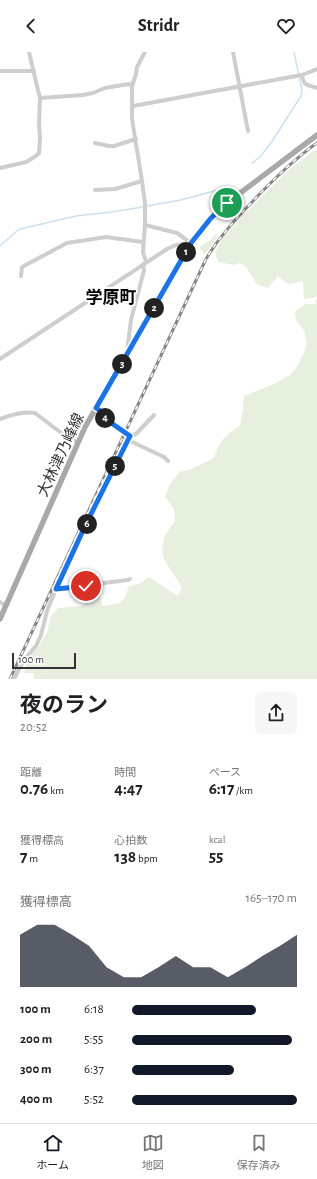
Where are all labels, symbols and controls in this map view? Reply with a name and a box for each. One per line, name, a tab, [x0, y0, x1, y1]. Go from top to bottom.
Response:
icon: back	[20, 15, 42, 37]
icon: heart	[275, 15, 297, 37]
text: Stridr	[138, 17, 179, 35]
pin	[210, 186, 244, 220]
icon: arrive	[216, 192, 238, 214]
pin: 1	[176, 242, 196, 262]
text: 1	[184, 246, 188, 257]
district label: 学原町	[86, 288, 137, 306]
pin: 2	[144, 298, 164, 318]
text: 2	[151, 302, 157, 313]
pin: 3	[112, 354, 132, 374]
text: 3	[120, 358, 124, 369]
pin: 4	[95, 408, 115, 428]
street label: 大林津乃峰線	[33, 410, 87, 499]
text: 4	[102, 412, 108, 423]
pin: 5	[105, 456, 125, 476]
text: 5	[113, 460, 117, 471]
pin: 6	[77, 514, 97, 534]
text: 6	[84, 518, 90, 529]
pin	[69, 569, 103, 603]
icon: check	[75, 575, 97, 597]
scale bar	[12, 651, 76, 670]
text: 100 m	[18, 654, 44, 665]
button: share	[255, 692, 297, 734]
text: 夜のラン	[20, 694, 108, 716]
text: 20:52	[20, 721, 47, 734]
text: 距離	[20, 767, 42, 778]
text: 時間	[114, 767, 136, 778]
text: ペース	[209, 767, 241, 778]
text: 0.76	[20, 780, 48, 797]
text: 4:47	[114, 780, 143, 797]
text: 6:17	[209, 780, 234, 797]
text: km	[48, 785, 64, 796]
text: /km	[234, 785, 253, 796]
text: kcal	[209, 834, 225, 845]
text: 獲得標高	[20, 835, 64, 846]
text: 心拍数	[114, 835, 147, 846]
text: 55	[209, 847, 223, 864]
text: 7	[20, 848, 27, 865]
text: 138	[114, 848, 136, 865]
text: m	[27, 853, 38, 864]
text: bpm	[136, 853, 158, 864]
text: 165–170 m	[245, 892, 297, 905]
text: 獲得標高	[20, 896, 72, 909]
text: 100 m	[20, 1003, 51, 1016]
text: 6:18	[84, 1003, 104, 1016]
text: 200 m	[20, 1033, 52, 1046]
text: 5:55	[84, 1033, 103, 1046]
text: 300 m	[20, 1063, 52, 1076]
text: 6:37	[84, 1063, 104, 1076]
text: 400 m	[20, 1093, 53, 1106]
text: 5:52	[84, 1093, 104, 1106]
tab: ホーム	[36, 1132, 69, 1172]
tab: 地図	[142, 1132, 164, 1172]
tab: 保存済み	[237, 1132, 281, 1172]

